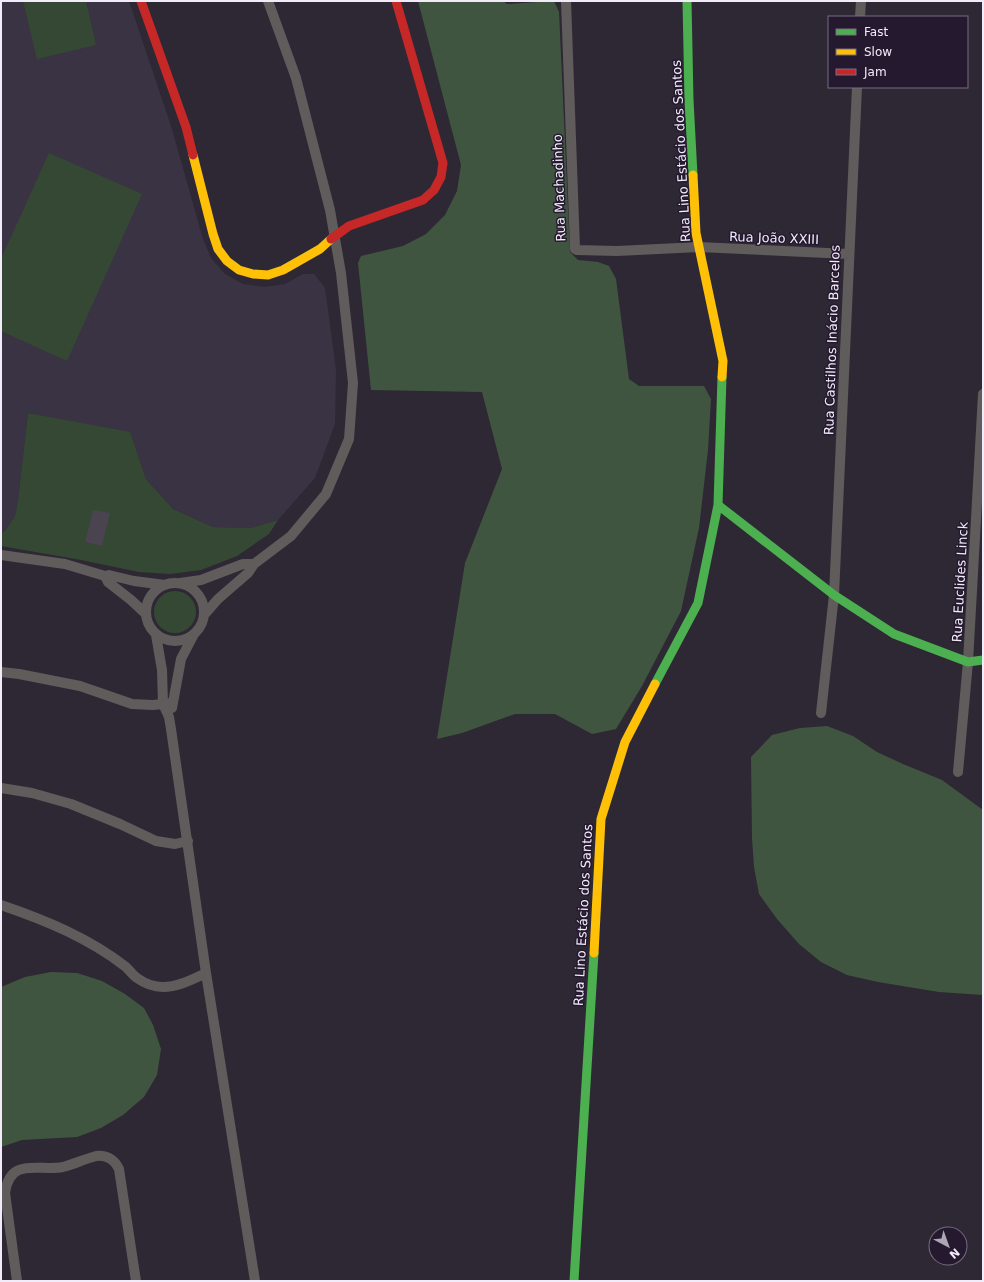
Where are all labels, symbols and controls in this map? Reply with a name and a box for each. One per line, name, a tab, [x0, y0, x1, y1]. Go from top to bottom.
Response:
legend	[828, 16, 968, 88]
text: Fast	[864, 25, 888, 39]
text: Slow	[864, 45, 892, 59]
street label: Rua Lino Estácio dos Santos	[669, 59, 693, 242]
text: Jam	[863, 65, 887, 79]
street label: Rua Machadinho	[550, 134, 568, 242]
street label: Rua João XXIII	[729, 229, 819, 247]
street label: Rua Castilhos Inácio Barcelos	[821, 244, 843, 435]
street label: Rua Euclides Linck	[949, 521, 971, 643]
street label: Rua Lino Estácio dos Santos	[571, 823, 595, 1006]
north arrow	[928, 1226, 968, 1266]
text: N	[946, 1245, 962, 1261]

